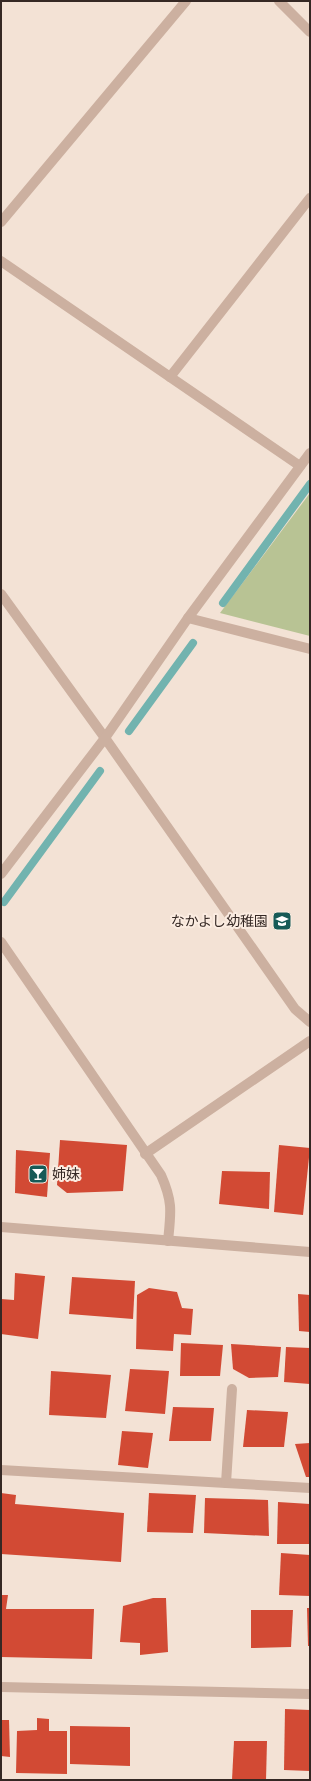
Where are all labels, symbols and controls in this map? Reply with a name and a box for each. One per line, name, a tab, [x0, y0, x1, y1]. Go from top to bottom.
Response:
school or university icon: なかよし幼稚園	[271, 910, 293, 932]
place label: なかよし幼稚園	[171, 913, 268, 929]
bar icon: 姉妹	[27, 1163, 49, 1185]
place label: 姉妹	[52, 1166, 80, 1182]

